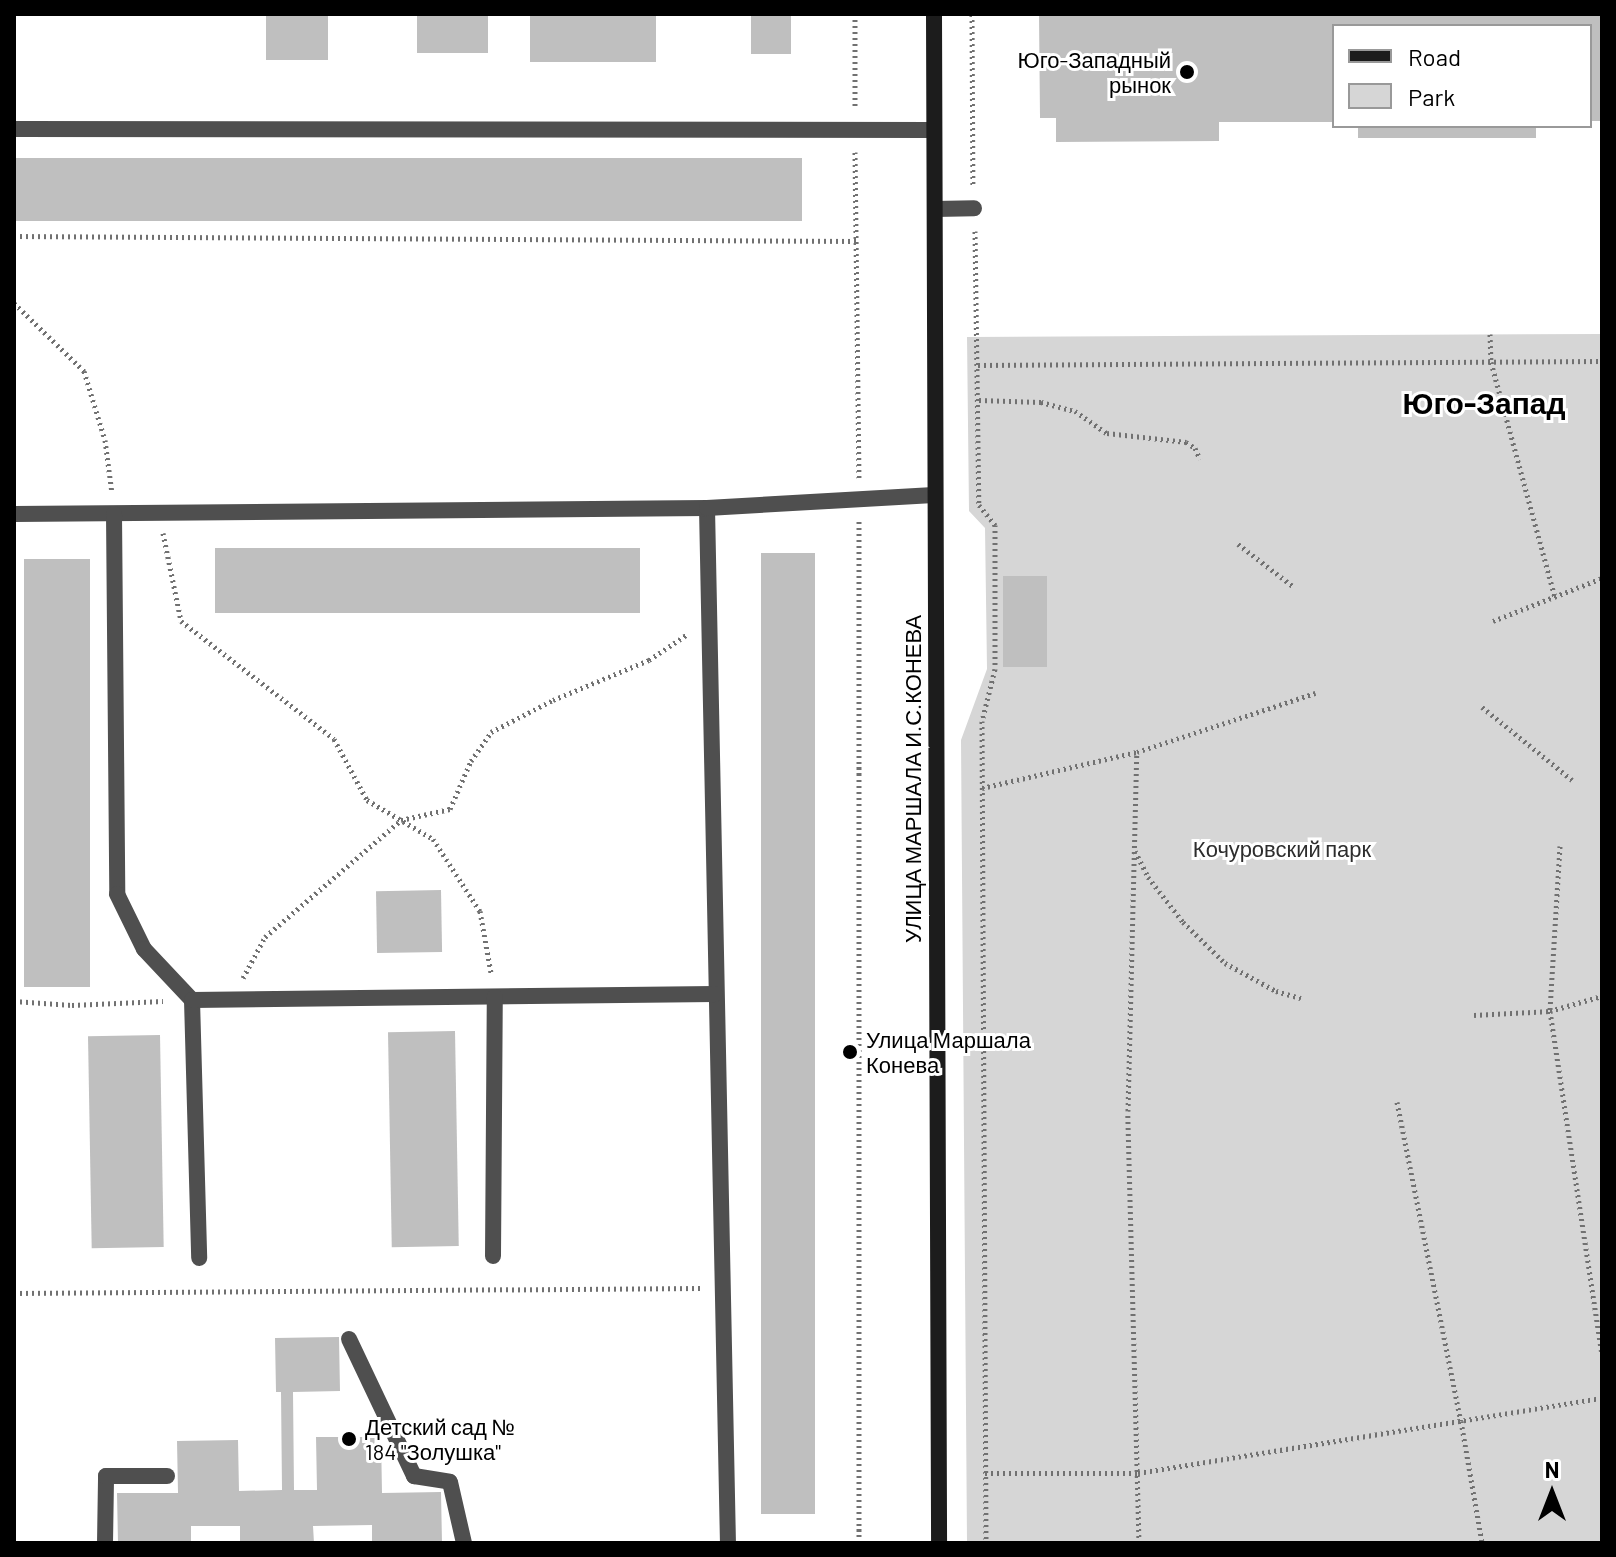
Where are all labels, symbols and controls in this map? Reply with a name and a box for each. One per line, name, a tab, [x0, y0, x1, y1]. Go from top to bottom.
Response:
legend	[1332, 24, 1592, 128]
text: Road	[1408, 42, 1461, 71]
place label: Юго-Западный рынок	[1018, 46, 1171, 98]
marker: Юго-Западный рынок	[1178, 63, 1196, 81]
text: Park	[1408, 82, 1455, 111]
district label: Юго-Запад	[1403, 384, 1565, 420]
street label: УЛИЦА МАРШАЛА И.С.КОНЕВА	[900, 615, 926, 943]
park label: Кочуровский парк	[1193, 836, 1371, 862]
place label: Улица Маршала Конева	[866, 1026, 1031, 1078]
marker: Улица Маршала Конева	[841, 1043, 859, 1061]
place label: Детский сад № 184 "Золушка"	[365, 1413, 515, 1464]
marker: Детский сад № 184 "Золушка"	[340, 1430, 358, 1448]
north arrow	[1512, 1453, 1592, 1533]
text: N	[1545, 1456, 1559, 1482]

